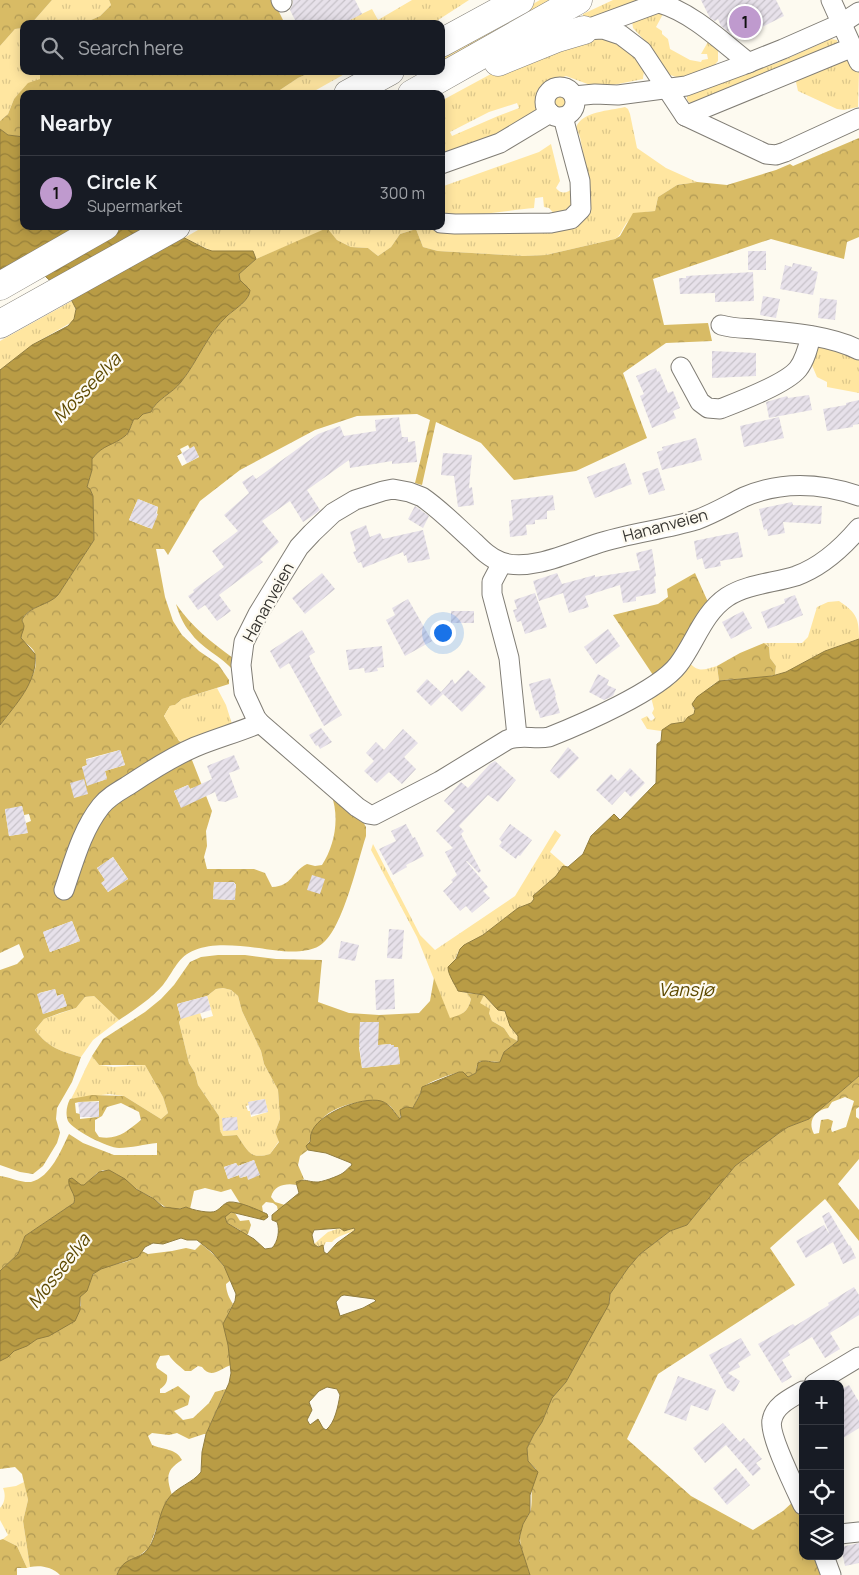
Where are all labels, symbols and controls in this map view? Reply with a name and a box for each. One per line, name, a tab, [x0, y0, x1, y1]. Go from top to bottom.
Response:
pin: 1	[729, 3, 761, 41]
search box	[20, 20, 445, 75]
icon: search	[38, 34, 66, 62]
text: Search here	[78, 35, 184, 61]
text: Nearby	[40, 109, 112, 137]
text: Circle K	[87, 169, 157, 195]
text: 1	[52, 182, 60, 204]
text: 300 m	[380, 182, 425, 204]
text: Supermarket	[87, 195, 183, 217]
water label: Mosseelva	[47, 346, 126, 427]
street label: Hananveien	[620, 503, 710, 547]
street label: Hananveien	[237, 559, 299, 645]
your location	[430, 620, 456, 646]
water label: Vansjø	[658, 977, 716, 1001]
water label: Mosseelva	[22, 1227, 96, 1313]
map controls	[799, 1380, 844, 1560]
button: +	[799, 1380, 844, 1425]
button: −	[799, 1425, 844, 1470]
button: locate	[799, 1470, 844, 1515]
button: layers	[799, 1515, 844, 1560]

